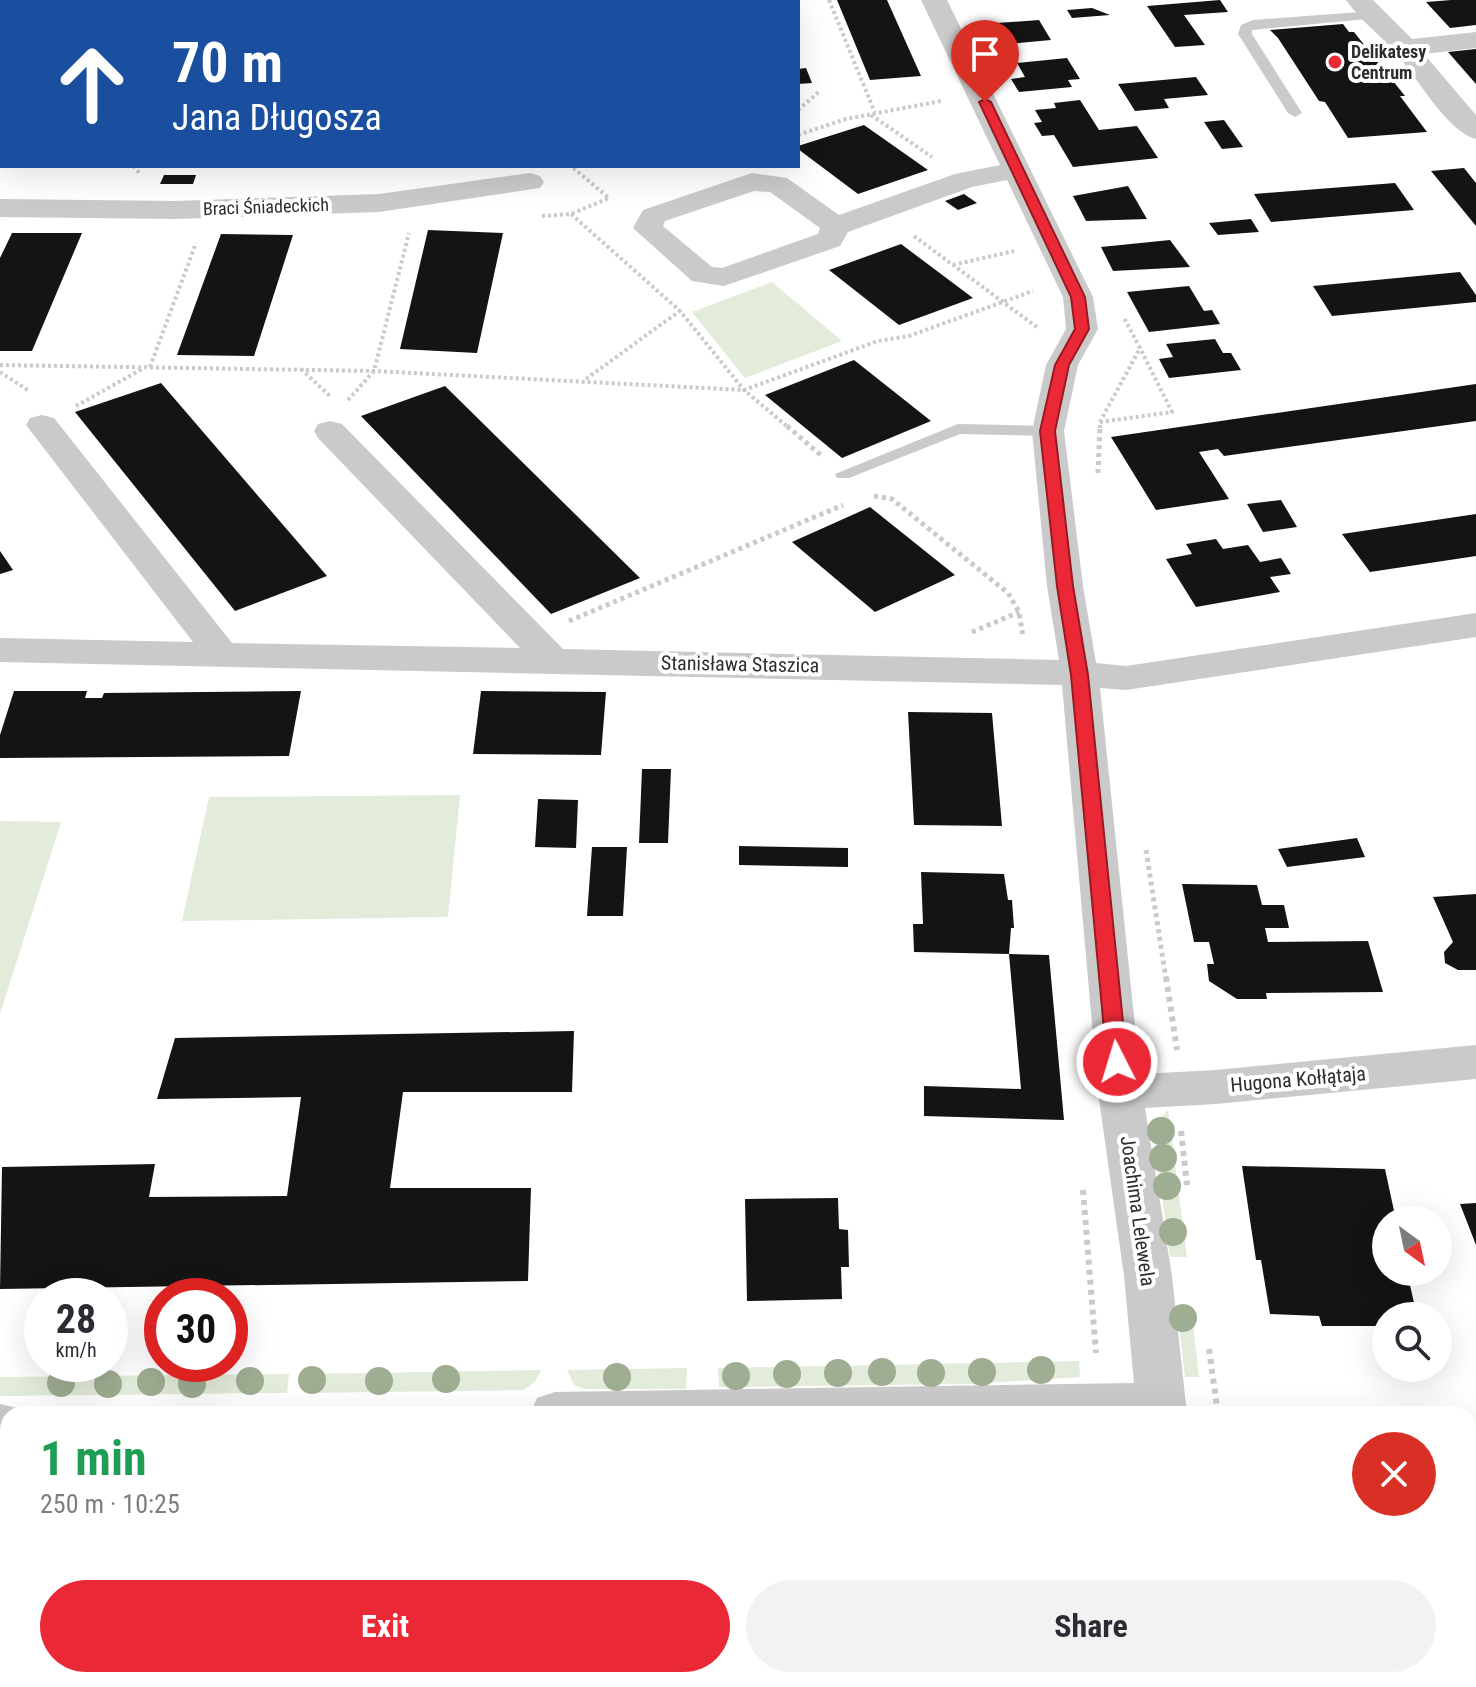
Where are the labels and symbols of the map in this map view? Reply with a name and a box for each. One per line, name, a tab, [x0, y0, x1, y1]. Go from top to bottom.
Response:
pin	[951, 20, 1019, 102]
place label: Delikatesy Centrum	[1351, 41, 1426, 83]
marker: Delikatesy Centrum	[1326, 53, 1344, 71]
street label: Braci Śniadeckich	[203, 194, 329, 219]
street label: Stanisława Staszica	[661, 651, 819, 677]
position arrow	[1075, 1020, 1159, 1104]
street label: Hugona Kołłątaja	[1229, 1061, 1367, 1097]
street label: Joachima Lelewela	[1116, 1134, 1160, 1288]
north arrow	[1372, 1206, 1452, 1286]
speed limit sign: 30	[144, 1278, 248, 1382]

